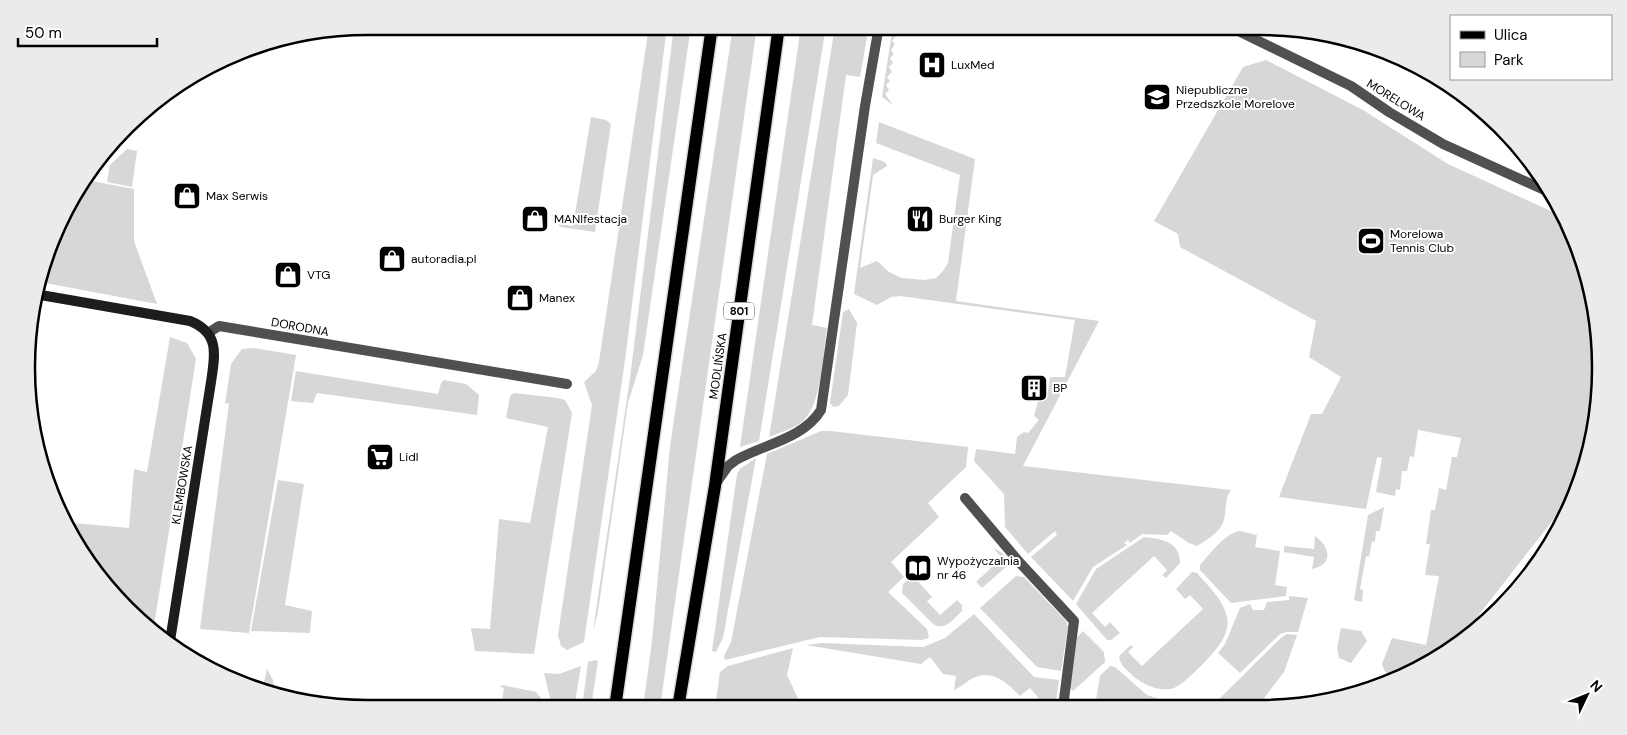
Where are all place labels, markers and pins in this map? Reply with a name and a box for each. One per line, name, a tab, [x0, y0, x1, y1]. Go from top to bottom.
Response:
hospital icon: LuxMed	[917, 50, 947, 80]
place label: LuxMed	[951, 57, 995, 73]
school or university icon: Niepubliczne Przedszkole Morelove	[1142, 82, 1172, 112]
place label: Niepubliczne Przedszkole Morelove	[1176, 82, 1295, 112]
shop icon: Max Serwis	[172, 181, 202, 211]
place label: Max Serwis	[206, 188, 268, 204]
shop icon: MANIfestacja	[520, 204, 550, 234]
restaurant icon: Burger King	[905, 204, 935, 234]
place label: MANIfestacja	[554, 211, 627, 227]
place label: Burger King	[939, 211, 1002, 227]
sports icon: Morelowa Tennis Club	[1356, 226, 1386, 256]
place label: Morelowa Tennis Club	[1390, 226, 1454, 256]
shop icon: autoradia.pl	[377, 244, 407, 274]
place label: autoradia.pl	[411, 251, 477, 267]
shop icon: VTG	[273, 260, 303, 290]
place label: VTG	[307, 267, 330, 283]
shop icon: Manex	[505, 283, 535, 313]
place label: Manex	[539, 290, 575, 306]
building icon: BP	[1019, 373, 1049, 403]
place label: BP	[1053, 380, 1067, 396]
supermarket icon: Lidl	[365, 442, 395, 472]
place label: Lidl	[399, 449, 418, 465]
library icon: Wypożyczalnia nr 46	[903, 553, 933, 583]
place label: Wypożyczalnia nr 46	[937, 553, 1019, 583]

